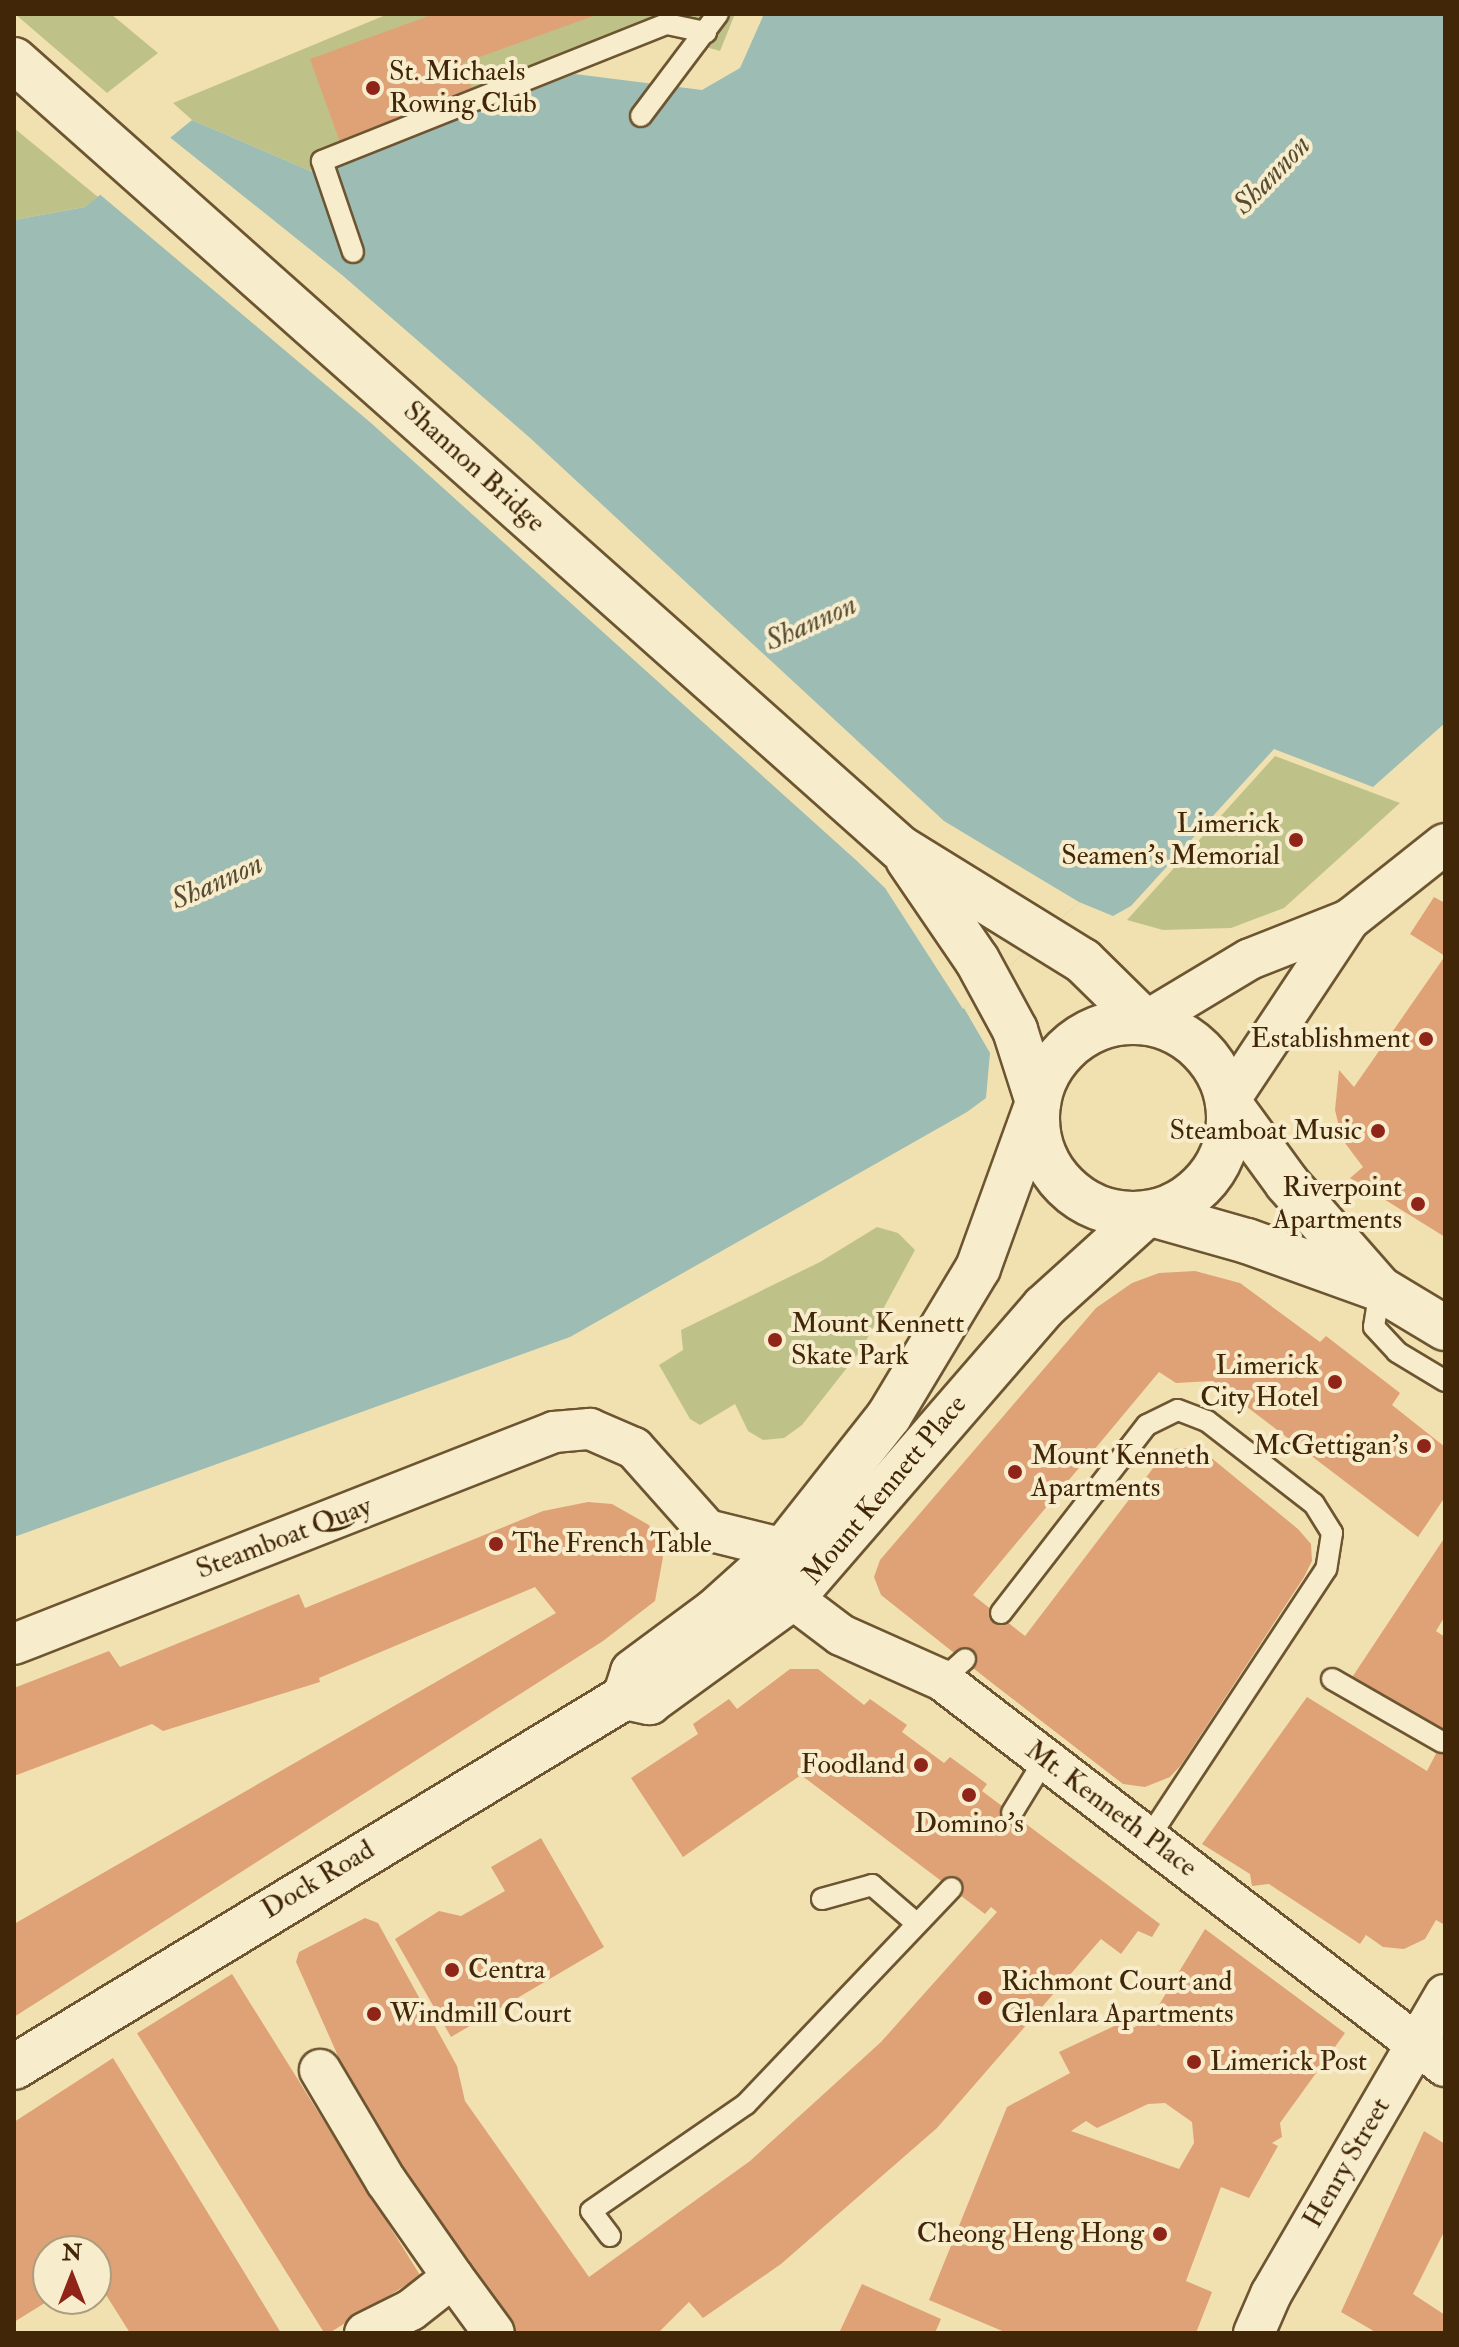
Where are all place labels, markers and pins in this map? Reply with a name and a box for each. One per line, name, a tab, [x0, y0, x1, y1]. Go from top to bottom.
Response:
place label: St. Michaels Rowing Club	[389, 55, 537, 121]
marker: St. Michaels Rowing Club	[364, 79, 382, 97]
place label: Limerick Seamen's Memorial	[1061, 807, 1280, 873]
marker: Limerick Seamen's Memorial	[1287, 831, 1305, 849]
place label: Establishment	[1251, 1022, 1410, 1056]
marker: Establishment	[1417, 1030, 1435, 1048]
place label: Steamboat Music	[1170, 1114, 1362, 1148]
marker: Steamboat Music	[1369, 1122, 1387, 1140]
place label: Riverpoint Apartments	[1273, 1171, 1402, 1237]
marker: Riverpoint Apartments	[1409, 1195, 1427, 1213]
place label: Mount Kennett Skate Park	[791, 1307, 964, 1373]
marker: Mount Kennett Skate Park	[766, 1331, 784, 1349]
place label: Limerick City Hotel	[1200, 1349, 1319, 1415]
marker: Limerick City Hotel	[1326, 1373, 1344, 1391]
place label: McGettigan’s	[1253, 1429, 1408, 1463]
marker: McGettigan’s	[1415, 1437, 1433, 1455]
place label: Mount Kenneth Apartments	[1031, 1439, 1210, 1505]
marker: Mount Kenneth Apartments	[1006, 1463, 1024, 1481]
place label: The French Table	[512, 1527, 712, 1561]
marker: The French Table	[487, 1535, 505, 1553]
place label: Foodland	[801, 1748, 905, 1782]
marker: Foodland	[912, 1756, 930, 1774]
marker: Domino's	[960, 1786, 978, 1804]
place label: Domino's	[914, 1807, 1024, 1841]
place label: Centra	[468, 1953, 546, 1987]
marker: Centra	[443, 1961, 461, 1979]
place label: Richmont Court and Glenlara Apartments	[1001, 1965, 1234, 2031]
marker: Richmont Court and Glenlara Apartments	[976, 1989, 994, 2007]
place label: Windmill Court	[390, 1997, 571, 2031]
marker: Windmill Court	[365, 2005, 383, 2023]
place label: Limerick Post	[1210, 2045, 1367, 2079]
marker: Limerick Post	[1185, 2053, 1203, 2071]
place label: Cheong Heng Hong	[917, 2217, 1144, 2251]
marker: Cheong Heng Hong	[1151, 2225, 1169, 2243]

